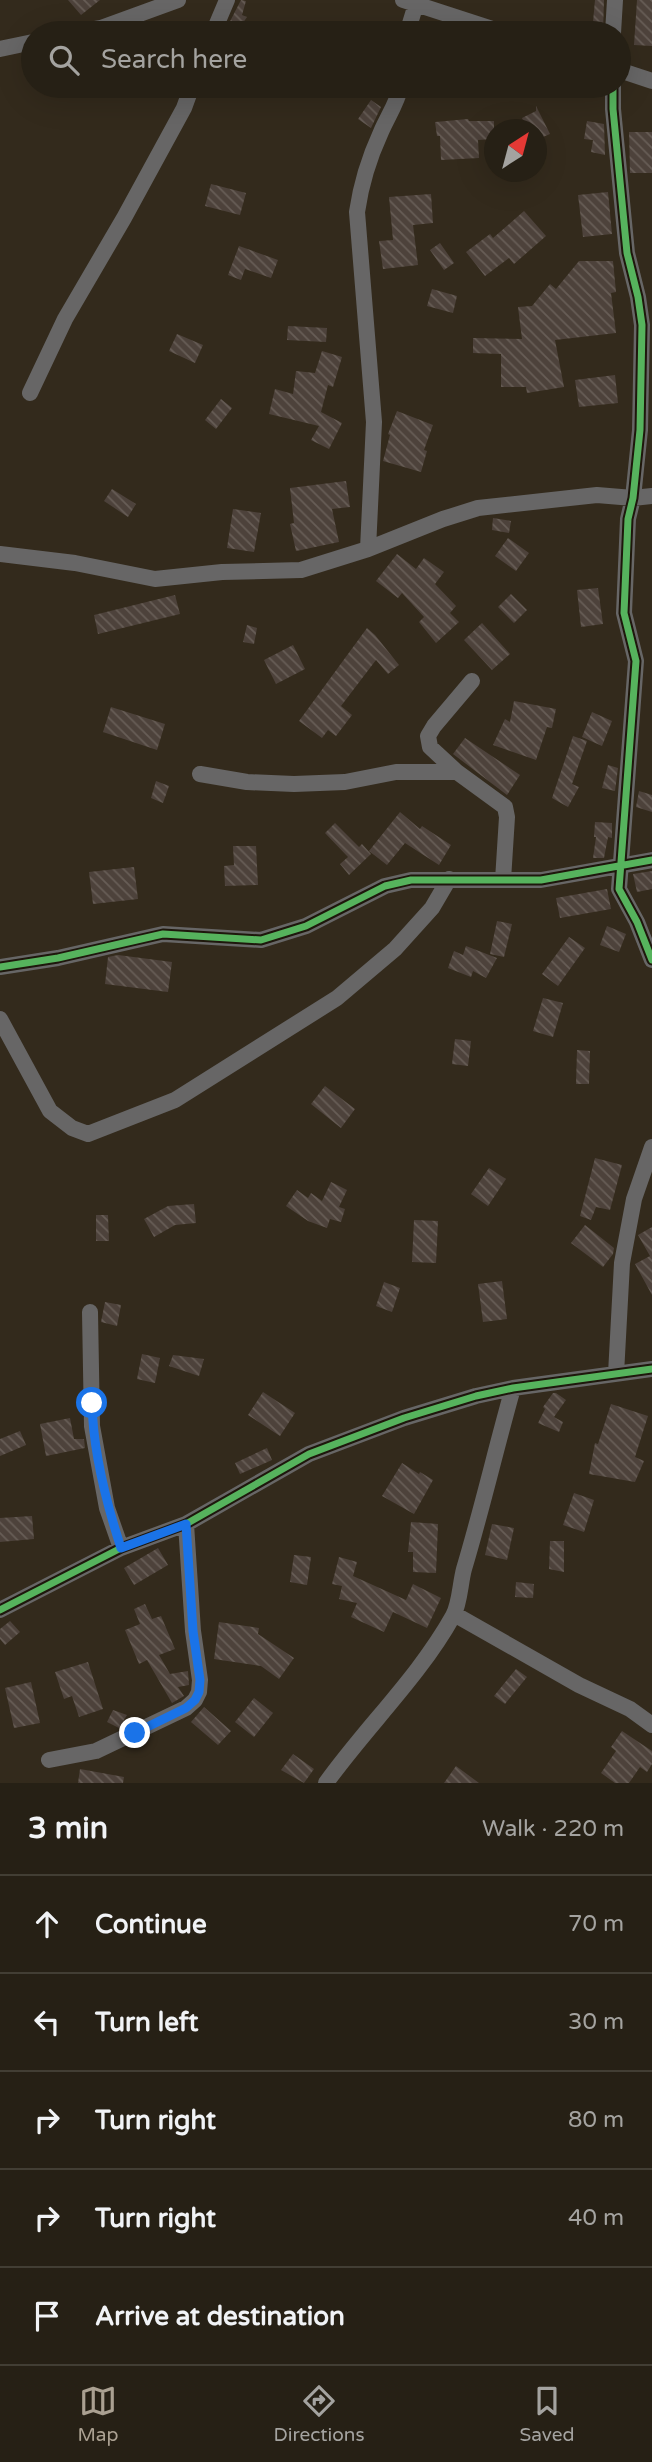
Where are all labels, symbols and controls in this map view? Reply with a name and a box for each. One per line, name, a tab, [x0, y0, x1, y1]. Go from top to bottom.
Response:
search box	[21, 21, 631, 98]
icon: search	[45, 41, 83, 79]
text: Search here	[101, 44, 247, 75]
north arrow	[484, 119, 547, 182]
route start	[76, 1387, 107, 1418]
route end	[119, 1717, 150, 1748]
text: 3 min	[28, 1810, 108, 1847]
text: Walk · 220 m	[482, 1815, 624, 1843]
icon: ahead	[28, 1905, 66, 1943]
text: Continue	[95, 1909, 207, 1940]
text: 70 m	[568, 1910, 624, 1938]
icon: left	[28, 2003, 66, 2041]
text: Turn left	[95, 2007, 198, 2038]
text: 30 m	[568, 2008, 624, 2036]
icon: right	[28, 2101, 66, 2139]
text: Turn right	[95, 2105, 216, 2136]
text: 80 m	[568, 2106, 624, 2134]
icon: right	[28, 2199, 66, 2237]
text: Turn right	[95, 2203, 216, 2234]
text: 40 m	[568, 2204, 624, 2232]
icon: arrive	[28, 2297, 66, 2335]
text: Arrive at destination	[95, 2301, 345, 2332]
tab: Map	[78, 2382, 119, 2446]
tab: Directions	[274, 2382, 365, 2446]
tab: Saved	[520, 2382, 574, 2446]

